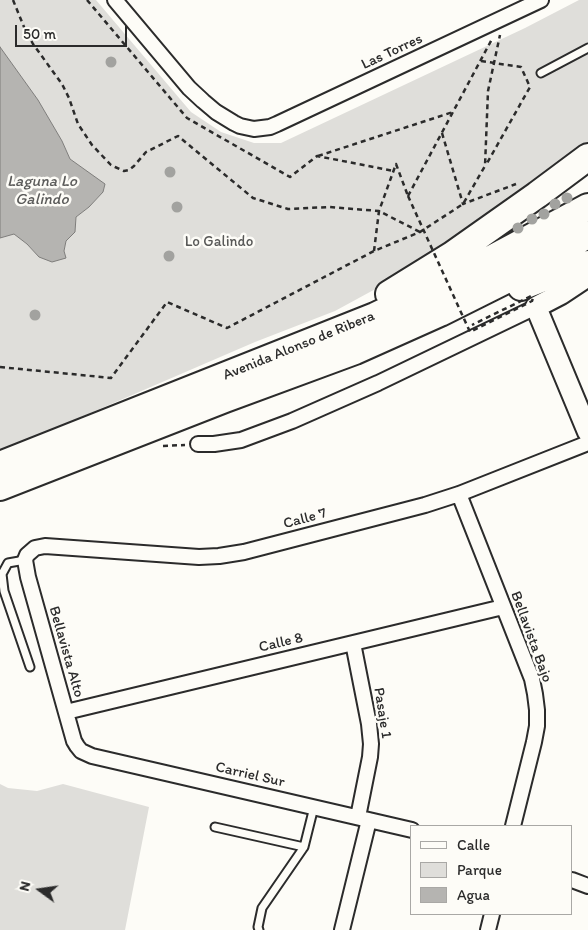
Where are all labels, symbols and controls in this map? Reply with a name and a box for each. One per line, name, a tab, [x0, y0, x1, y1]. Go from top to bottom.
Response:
scale bar	[18, 15, 130, 47]
text: 50 m	[23, 25, 56, 43]
street label: Las Torres	[358, 30, 426, 74]
water label: Laguna Lo Galindo	[7, 172, 77, 210]
park label: Lo Galindo	[185, 233, 253, 251]
street label: Avenida Alonso de Ribera	[221, 307, 377, 385]
street label: Calle 7	[281, 505, 329, 533]
street label: Bellavista Bajo	[506, 589, 556, 685]
street label: Bellavista Alto	[44, 604, 88, 700]
street label: Calle 8	[257, 629, 305, 657]
street label: Pasaje 1	[369, 686, 395, 740]
street label: Carriel Sur	[214, 758, 286, 792]
legend	[410, 825, 573, 915]
text: Calle	[457, 836, 490, 854]
text: Parque	[457, 861, 502, 879]
north arrow	[15, 865, 65, 915]
text: N	[16, 880, 34, 893]
text: Agua	[457, 886, 490, 904]

